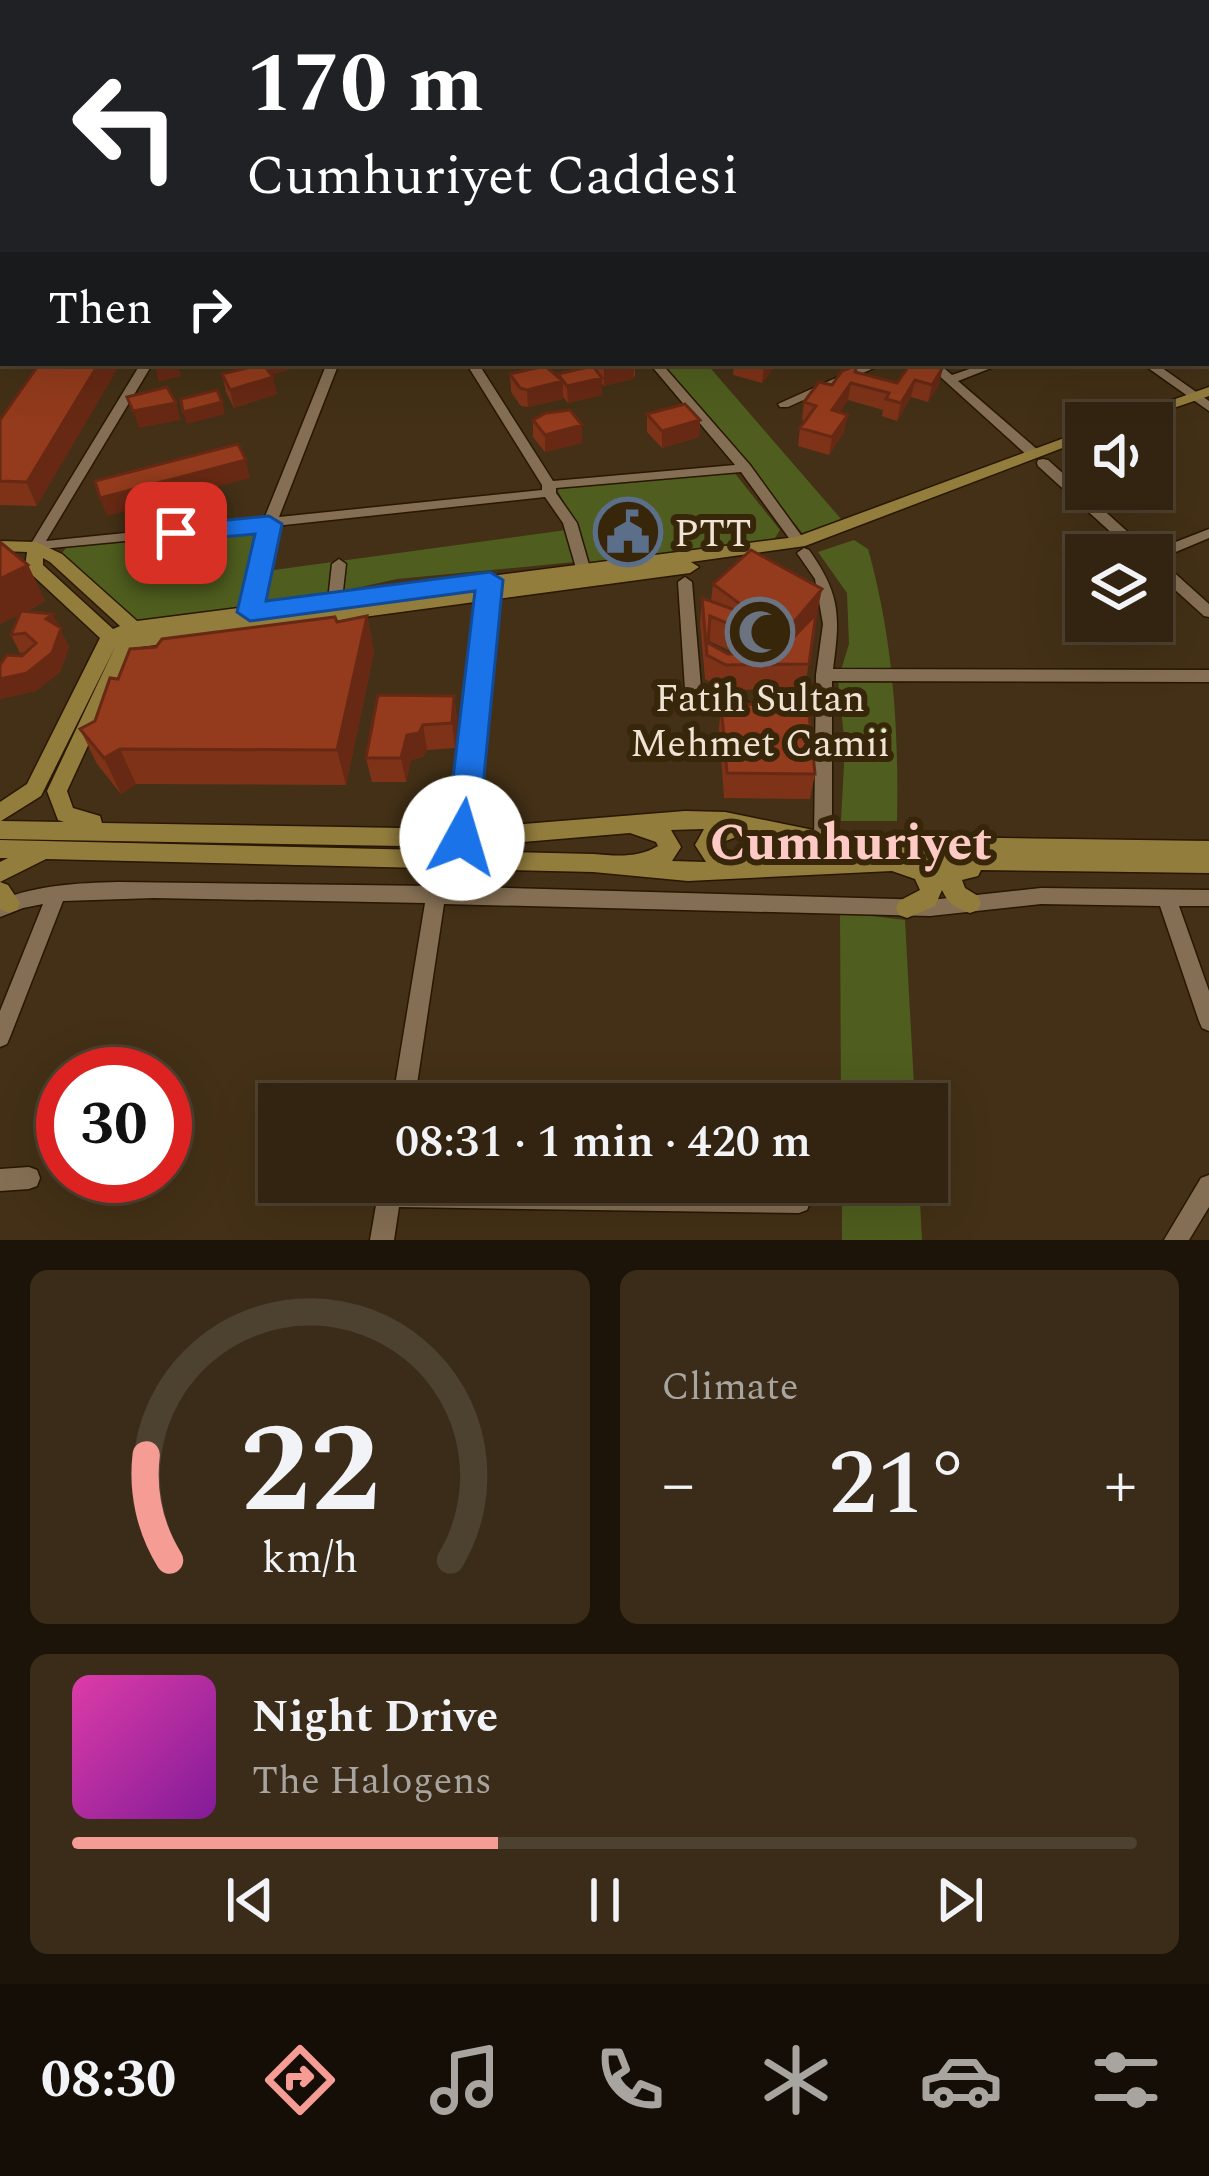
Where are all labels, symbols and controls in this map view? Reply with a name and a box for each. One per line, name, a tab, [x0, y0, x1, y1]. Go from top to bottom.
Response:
text: 170 m	[246, 21, 484, 149]
icon: left	[48, 48, 204, 204]
text: Cumhuriyet Caddesi	[246, 136, 739, 218]
text: Then	[48, 275, 153, 344]
icon: right	[177, 276, 243, 342]
map controls	[1065, 402, 1173, 642]
button: sound	[1065, 402, 1173, 510]
pin	[125, 482, 227, 584]
public building icon: PTT	[593, 497, 663, 567]
icon: arrive	[143, 500, 209, 566]
place label: PTT	[674, 505, 752, 564]
button: layers	[1065, 534, 1173, 642]
mosque icon: Fatih Sultan Mehmet Camii	[725, 597, 795, 667]
place label: Fatih Sultan Mehmet Camii	[630, 670, 890, 774]
position arrow	[399, 775, 525, 901]
district label: Cumhuriyet	[710, 805, 992, 883]
speed limit sign: 30	[36, 1047, 192, 1203]
text: 08:31 · 1 min · 420 m	[395, 1108, 811, 1177]
text: Climate	[662, 1358, 799, 1417]
text: 22	[240, 1377, 380, 1567]
text: 21°	[829, 1417, 970, 1554]
text: −	[662, 1435, 695, 1536]
text: +	[1104, 1435, 1137, 1536]
text: km/h	[261, 1527, 358, 1592]
text: Night Drive	[252, 1683, 498, 1752]
text: The Halogens	[252, 1752, 492, 1811]
icon: previous	[217, 1867, 283, 1933]
icon: pause	[572, 1867, 638, 1933]
icon: next	[927, 1867, 993, 1933]
icon: directions	[258, 2038, 342, 2122]
icon: music	[423, 2038, 507, 2122]
icon: phone	[588, 2038, 672, 2122]
icon: climate	[754, 2038, 838, 2122]
icon: car	[919, 2038, 1003, 2122]
icon: filters	[1084, 2038, 1168, 2122]
text: 08:30	[41, 2039, 176, 2121]

